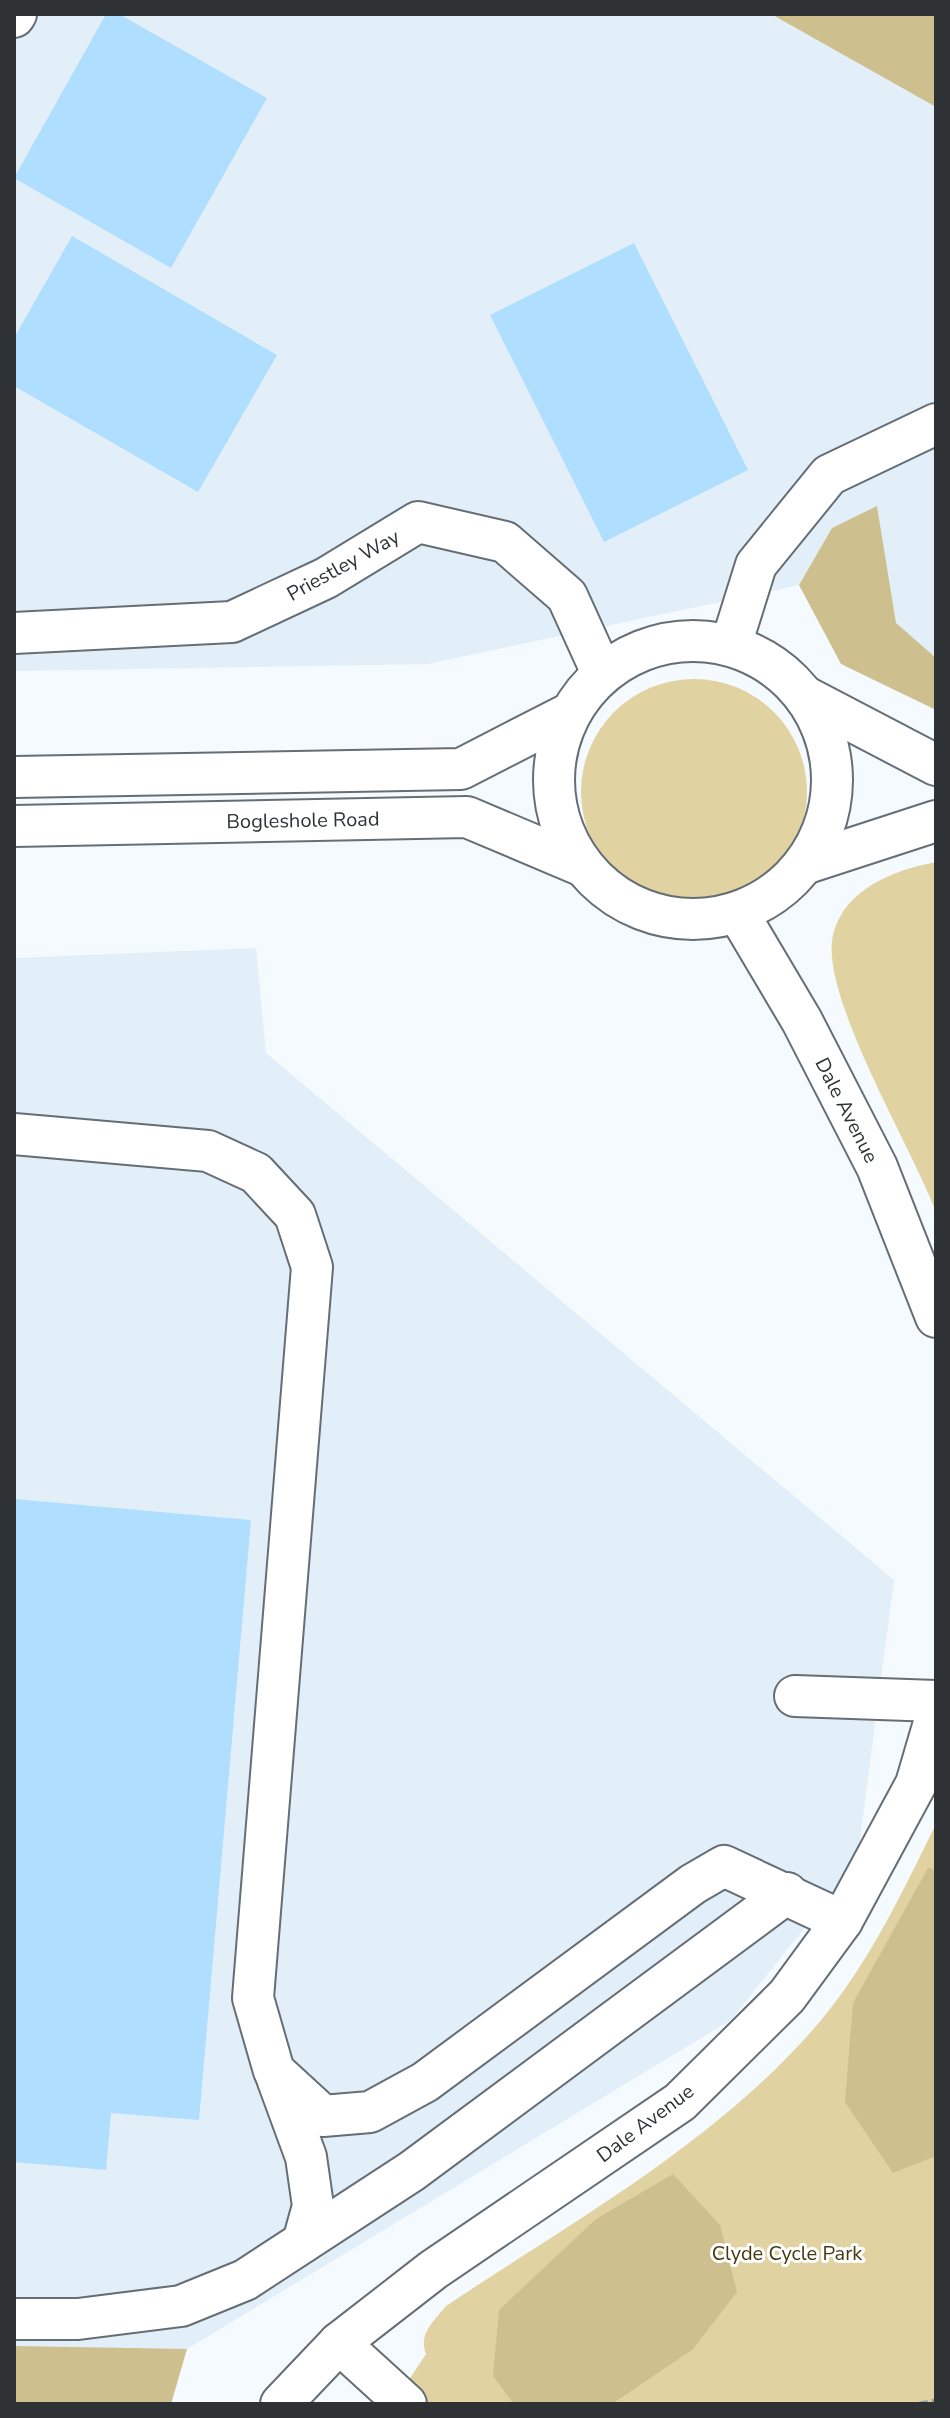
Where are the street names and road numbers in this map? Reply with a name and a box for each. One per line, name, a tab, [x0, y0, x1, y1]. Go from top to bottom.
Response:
street label: Priestley Way	[282, 523, 405, 608]
street label: Bogleshole Road	[226, 806, 380, 835]
street label: Dale Avenue	[808, 1053, 885, 1168]
street label: Dale Avenue	[591, 2078, 699, 2169]

